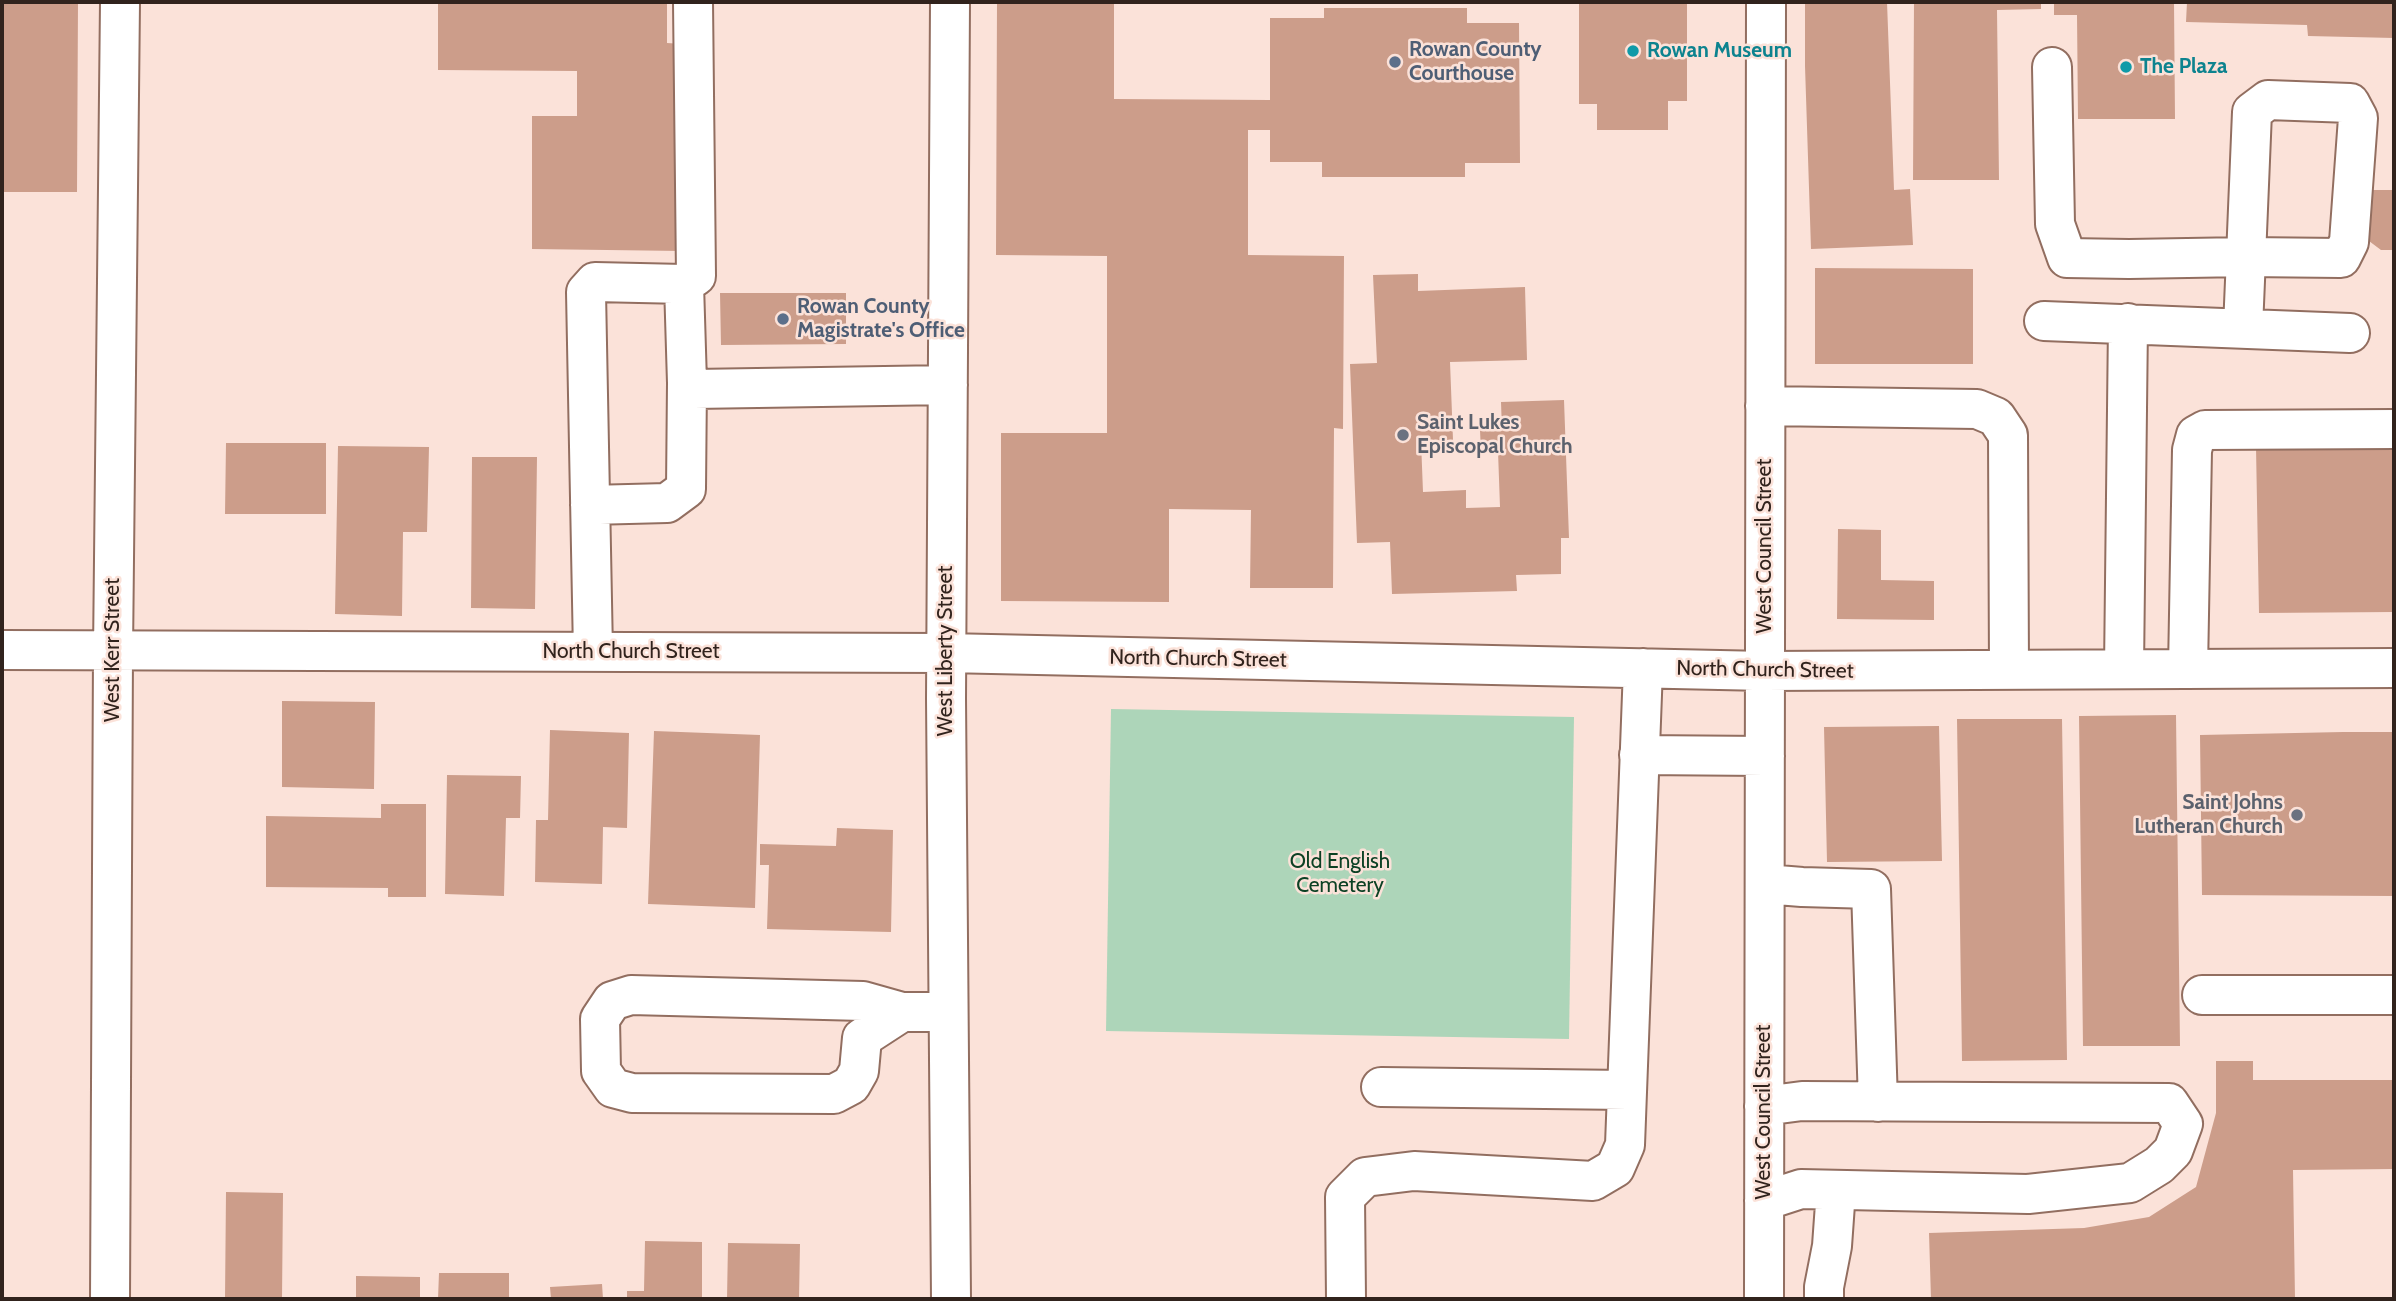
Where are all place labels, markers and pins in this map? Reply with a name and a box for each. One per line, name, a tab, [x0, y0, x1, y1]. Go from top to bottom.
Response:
place label: Rowan County Courthouse	[1409, 37, 1542, 87]
place label: Rowan Museum	[1647, 38, 1792, 64]
marker: Rowan Museum	[1625, 43, 1641, 59]
marker: Rowan County Courthouse	[1387, 54, 1403, 70]
place label: The Plaza	[2140, 54, 2227, 80]
marker: The Plaza	[2118, 59, 2134, 75]
place label: Rowan County Magistrate's Office	[797, 294, 965, 344]
marker: Rowan County Magistrate's Office	[775, 311, 791, 327]
place label: Saint Lukes Episcopal Church	[1417, 410, 1573, 460]
marker: Saint Lukes Episcopal Church	[1395, 427, 1411, 443]
place label: Saint Johns Lutheran Church	[2134, 790, 2283, 840]
marker: Saint Johns Lutheran Church	[2289, 807, 2305, 823]

